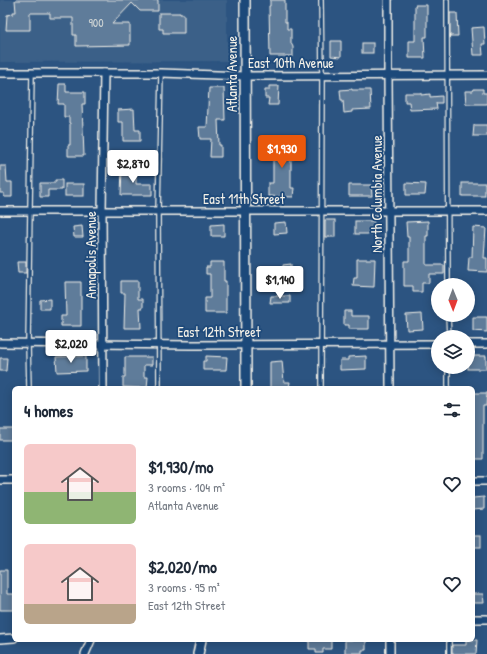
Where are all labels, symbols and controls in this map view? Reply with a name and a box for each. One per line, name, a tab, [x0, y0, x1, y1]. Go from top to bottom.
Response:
house number: 900	[88, 14, 104, 31]
street label: Atlanta Avenue	[222, 35, 241, 112]
street label: East 10th Avenue	[248, 53, 334, 72]
pin: $1,930	[249, 135, 315, 169]
street label: North Columbia Avenue	[367, 135, 386, 253]
text: $1,930	[267, 139, 297, 157]
pin: $2,870	[100, 150, 166, 184]
text: $2,870	[116, 154, 150, 172]
street label: East 11th Street	[203, 189, 285, 208]
street label: Annapolis Avenue	[81, 211, 101, 299]
pin: $1,140	[247, 266, 313, 300]
text: $1,140	[265, 270, 295, 288]
north arrow	[431, 278, 475, 322]
map controls	[431, 278, 475, 374]
street label: East 12th Street	[177, 322, 261, 341]
pin: $2,020	[38, 330, 104, 364]
button: layers	[431, 330, 475, 374]
text: $2,020	[54, 334, 88, 352]
text: 4 homes	[24, 399, 73, 422]
icon: filters	[441, 399, 463, 421]
text: $1,930/mo	[148, 455, 213, 478]
icon: home	[56, 460, 104, 508]
icon: heart	[441, 473, 463, 495]
text: 3 rooms · 104 m²	[148, 478, 225, 496]
text: Atlanta Avenue	[148, 496, 219, 514]
text: $2,020/mo	[148, 555, 217, 578]
icon: home	[56, 560, 104, 608]
icon: heart	[441, 573, 463, 595]
text: 3 rooms · 95 m²	[148, 578, 220, 596]
text: East 12th Street	[148, 596, 225, 614]

